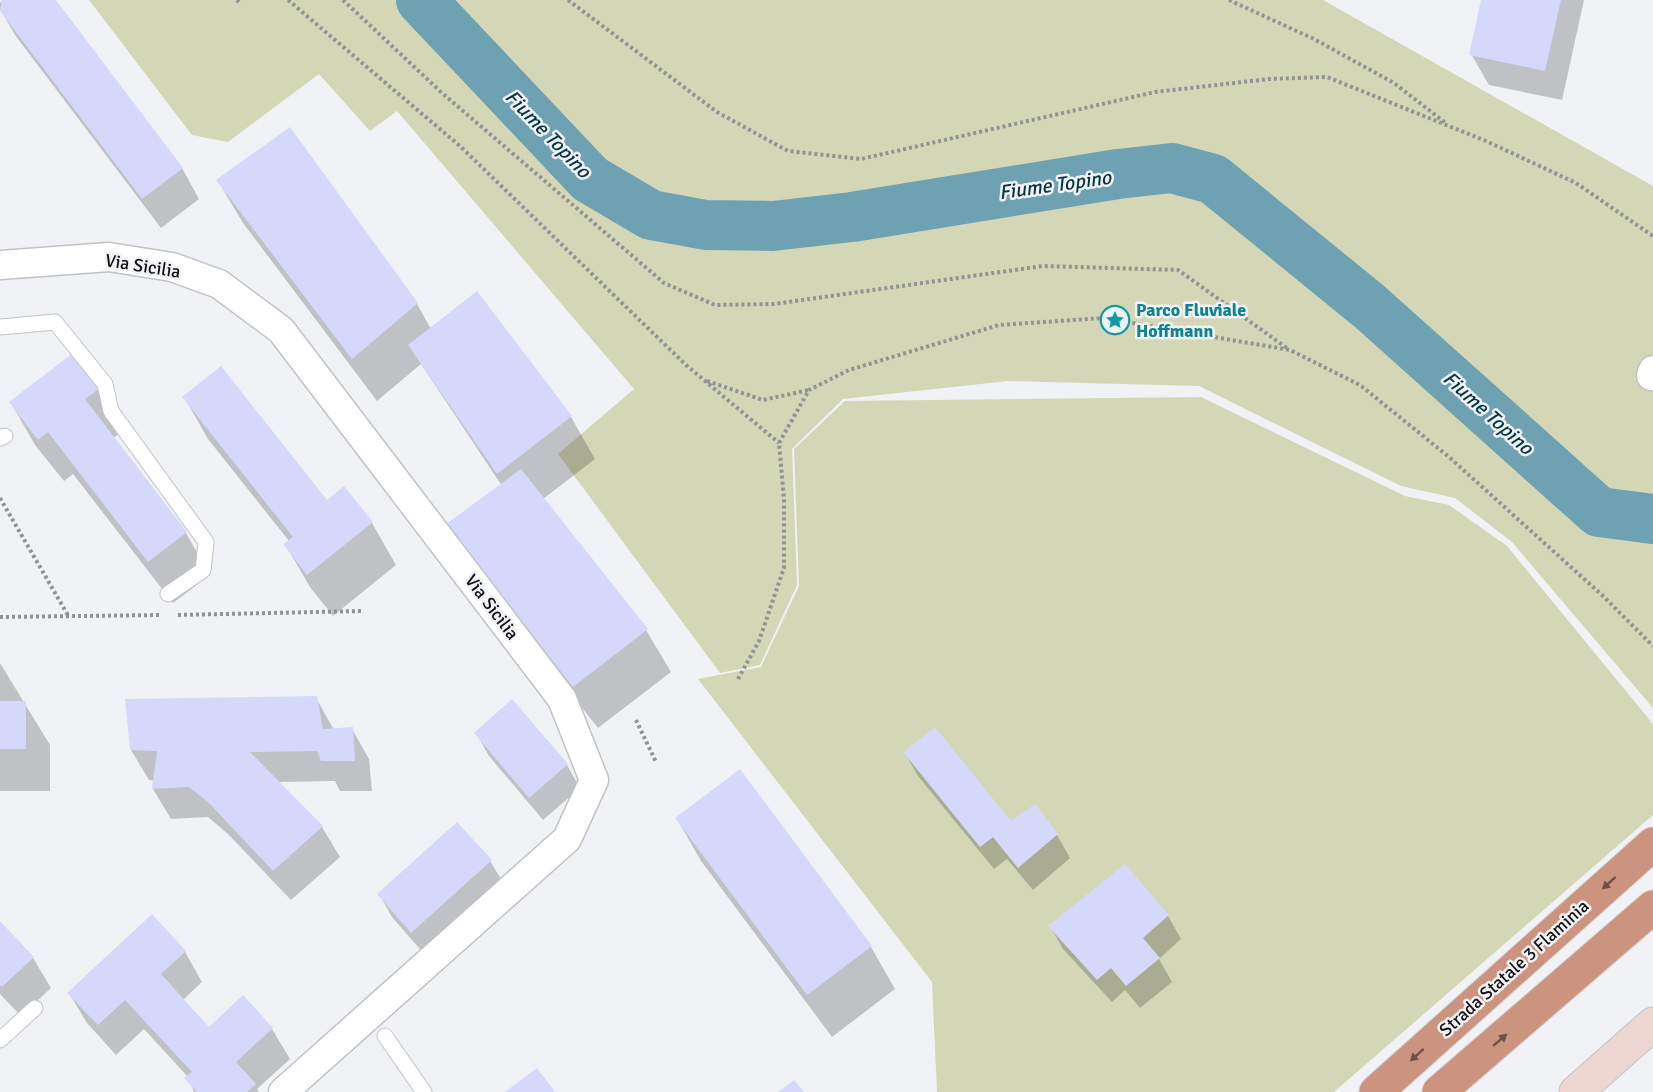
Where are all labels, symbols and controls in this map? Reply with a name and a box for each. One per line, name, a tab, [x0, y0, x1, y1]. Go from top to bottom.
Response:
water label: Fiume Topino	[500, 85, 597, 184]
water label: Fiume Topino	[997, 165, 1114, 205]
street label: Via Sicilia	[104, 249, 182, 283]
place label: Parco Fluviale Hoffmann	[1136, 299, 1246, 342]
place icon: Parco Fluviale Hoffmann	[1099, 304, 1131, 336]
water label: Fiume Topino	[1438, 366, 1540, 461]
street label: Via Sicilia	[460, 570, 524, 644]
one-way arrow	[1602, 876, 1617, 890]
street label: Strada Statale 3 Flaminia	[1435, 895, 1593, 1041]
one-way arrow	[1492, 1033, 1507, 1047]
one-way arrow	[1410, 1048, 1425, 1061]

